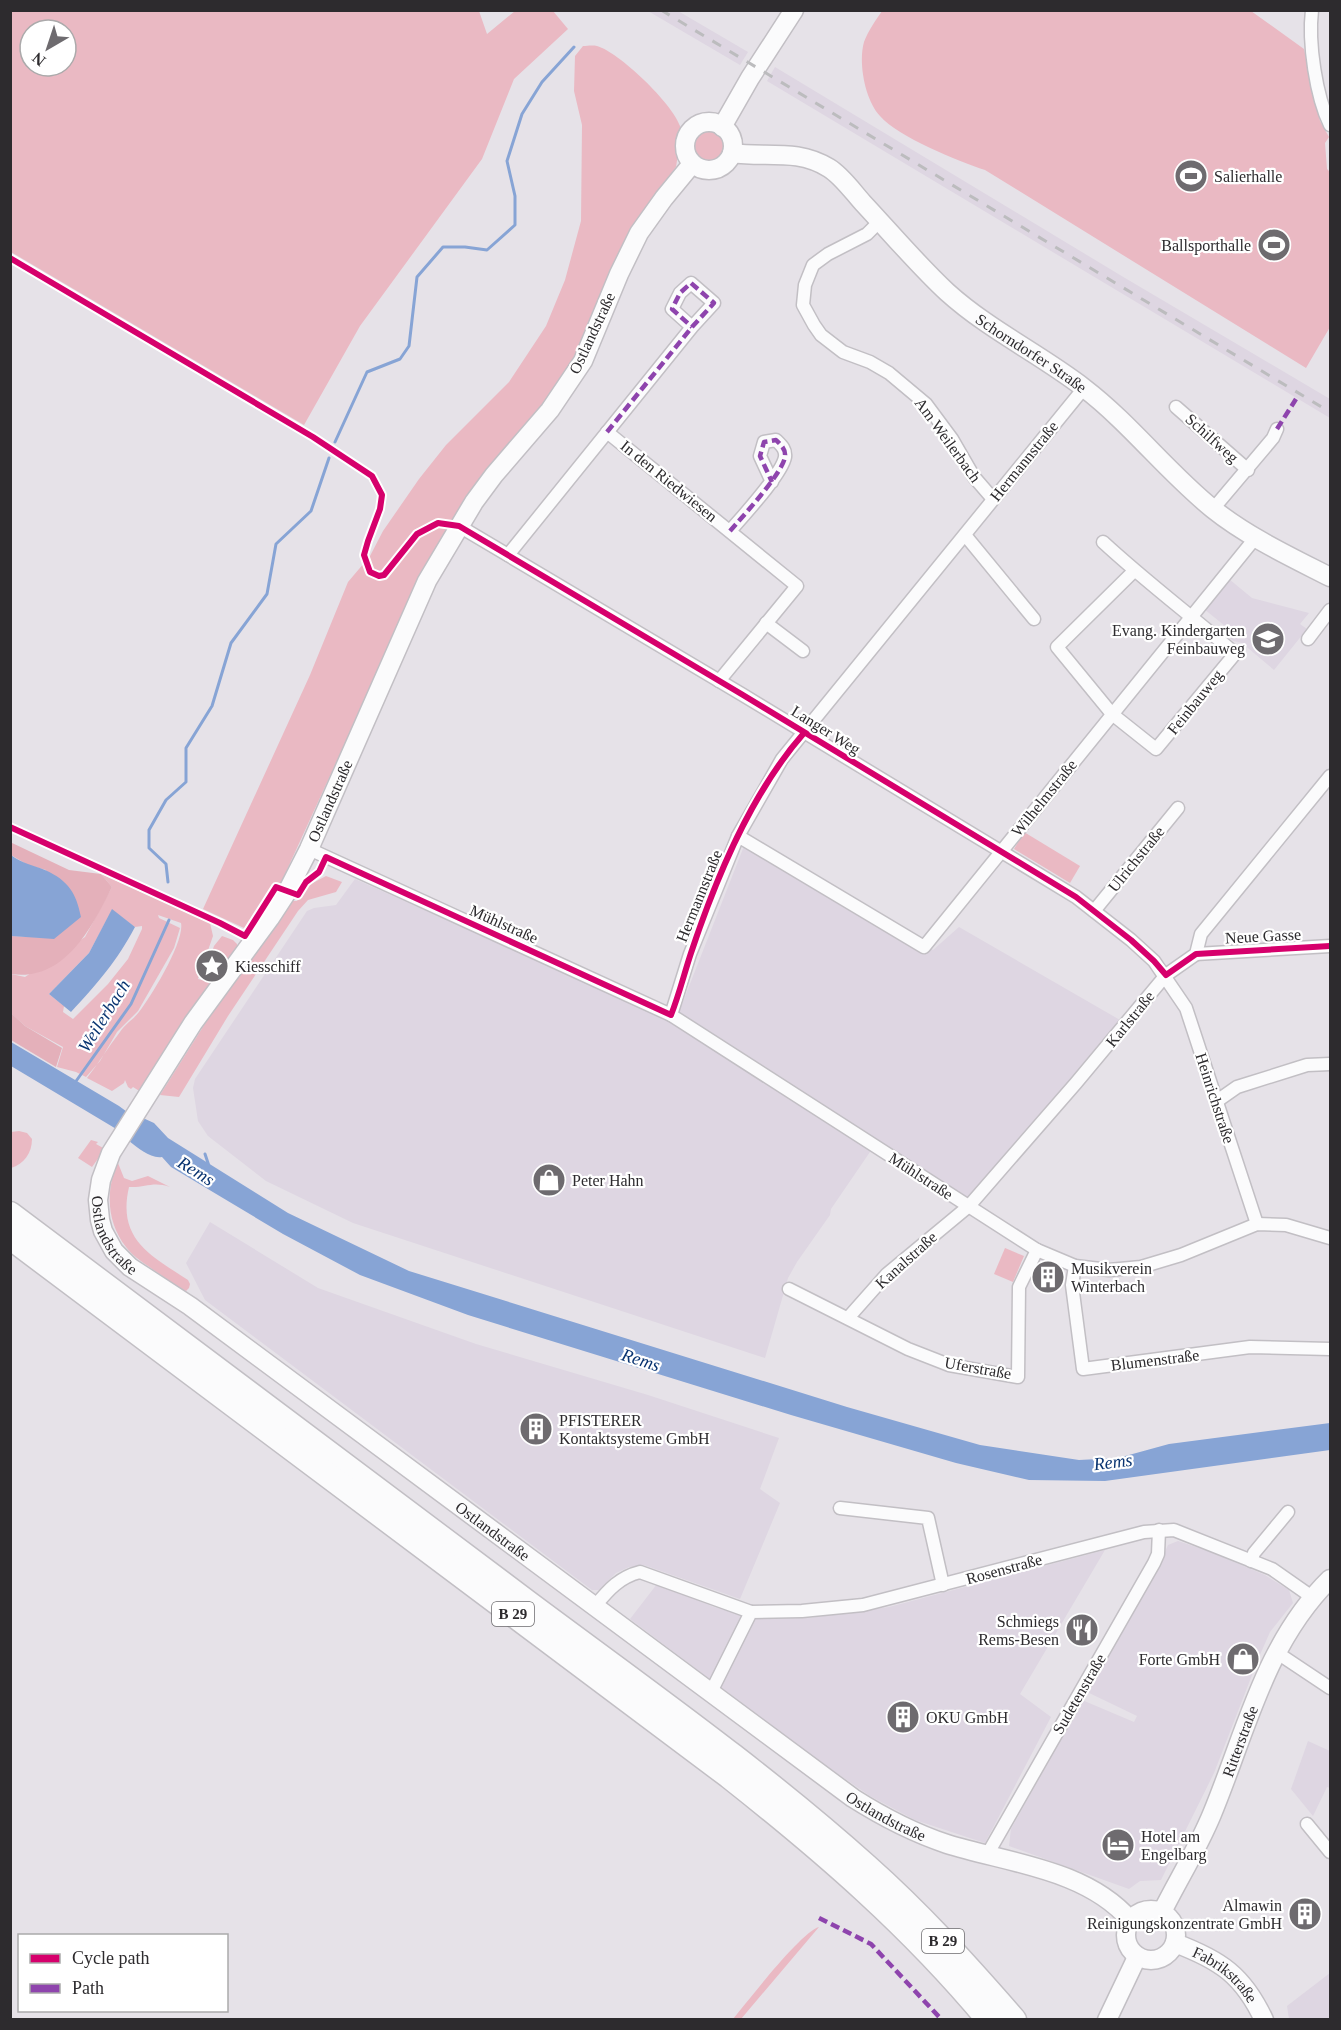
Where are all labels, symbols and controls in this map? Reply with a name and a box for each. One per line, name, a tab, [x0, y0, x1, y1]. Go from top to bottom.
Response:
north arrow	[18, 18, 78, 78]
text: N	[29, 49, 49, 70]
sports icon: Salierhalle	[1173, 158, 1209, 194]
place label: Salierhalle	[1214, 168, 1282, 185]
sports icon: Ballsporthalle	[1256, 227, 1292, 263]
place label: Ballsporthalle	[1161, 237, 1251, 255]
street label: Ostlandstraße	[566, 290, 618, 376]
street label: Schorndorfer Straße	[973, 310, 1090, 396]
street label: Am Weilerbach	[912, 394, 984, 486]
street label: Schilfweg	[1182, 410, 1242, 467]
street label: Hermannstraße	[987, 418, 1061, 504]
street label: In den Riedwiesen	[617, 437, 721, 525]
school or university icon: Evang. Kindergarten Feinbauweg	[1250, 621, 1286, 657]
place label: Evang. Kindergarten Feinbauweg	[1112, 622, 1245, 658]
street label: Feinbauweg	[1164, 666, 1227, 738]
street label: Langer Weg	[788, 702, 864, 759]
street label: Wilhelmstraße	[1008, 756, 1080, 840]
street label: Ostlandstraße	[304, 757, 356, 845]
street label: Ulrichstraße	[1105, 823, 1167, 895]
street label: Hermannstraße	[673, 848, 725, 944]
street label: Mühlstraße	[467, 901, 541, 947]
street label: Neue Gasse	[1225, 926, 1301, 946]
place icon: Kiesschiff	[194, 948, 230, 984]
place label: Kiesschiff	[235, 958, 301, 975]
water label: Weilerbach	[74, 976, 134, 1056]
street label: Karlstraße	[1102, 988, 1158, 1050]
street label: Heinrichstraße	[1192, 1051, 1238, 1145]
street label: Mühlstraße	[886, 1149, 956, 1203]
water label: Rems	[173, 1152, 218, 1190]
shop icon: Peter Hahn	[531, 1162, 567, 1198]
place label: Peter Hahn	[572, 1172, 644, 1189]
street label: Ostlandstraße	[89, 1195, 140, 1278]
street label: Kanalstraße	[872, 1228, 940, 1292]
building icon: Musikverein Winterbach	[1030, 1259, 1066, 1295]
place label: Musikverein Winterbach	[1071, 1260, 1152, 1295]
water label: Rems	[618, 1344, 663, 1376]
street label: Blumenstraße	[1110, 1346, 1200, 1374]
street label: Uferstraße	[943, 1354, 1013, 1382]
building icon: PFISTERER Kontaktsysteme GmbH	[518, 1411, 554, 1447]
place label: PFISTERER Kontaktsysteme GmbH	[559, 1412, 710, 1448]
water label: Rems	[1091, 1450, 1134, 1474]
street label: Ostlandstraße	[452, 1498, 533, 1564]
street label: Rosenstraße	[964, 1551, 1044, 1587]
road number: B 29	[492, 1602, 534, 1626]
restaurant icon: Schmiegs Rems-Besen	[1064, 1612, 1100, 1648]
place label: Schmiegs Rems-Besen	[978, 1613, 1059, 1648]
shop icon: Forte GmbH	[1225, 1641, 1261, 1677]
street label: Sudetenstraße	[1049, 1651, 1109, 1737]
place label: Forte GmbH	[1139, 1651, 1220, 1668]
building icon: OKU GmbH	[885, 1699, 921, 1735]
street label: Ritterstraße	[1219, 1703, 1261, 1779]
place label: OKU GmbH	[926, 1709, 1009, 1726]
street label: Ostlandstraße	[843, 1787, 928, 1844]
hotel icon: Hotel am Engelbarg	[1100, 1827, 1136, 1863]
place label: Hotel am Engelbarg	[1141, 1828, 1206, 1864]
building icon: Almawin Reinigungskonzentrate GmbH	[1287, 1896, 1323, 1932]
place label: Almawin Reinigungskonzentrate GmbH	[1087, 1897, 1282, 1933]
road number: B 29	[922, 1929, 964, 1953]
legend	[18, 1934, 228, 2012]
street label: Fabrikstraße	[1190, 1943, 1261, 2005]
text: Cycle path	[72, 1948, 149, 1968]
text: Path	[72, 1978, 104, 1998]

